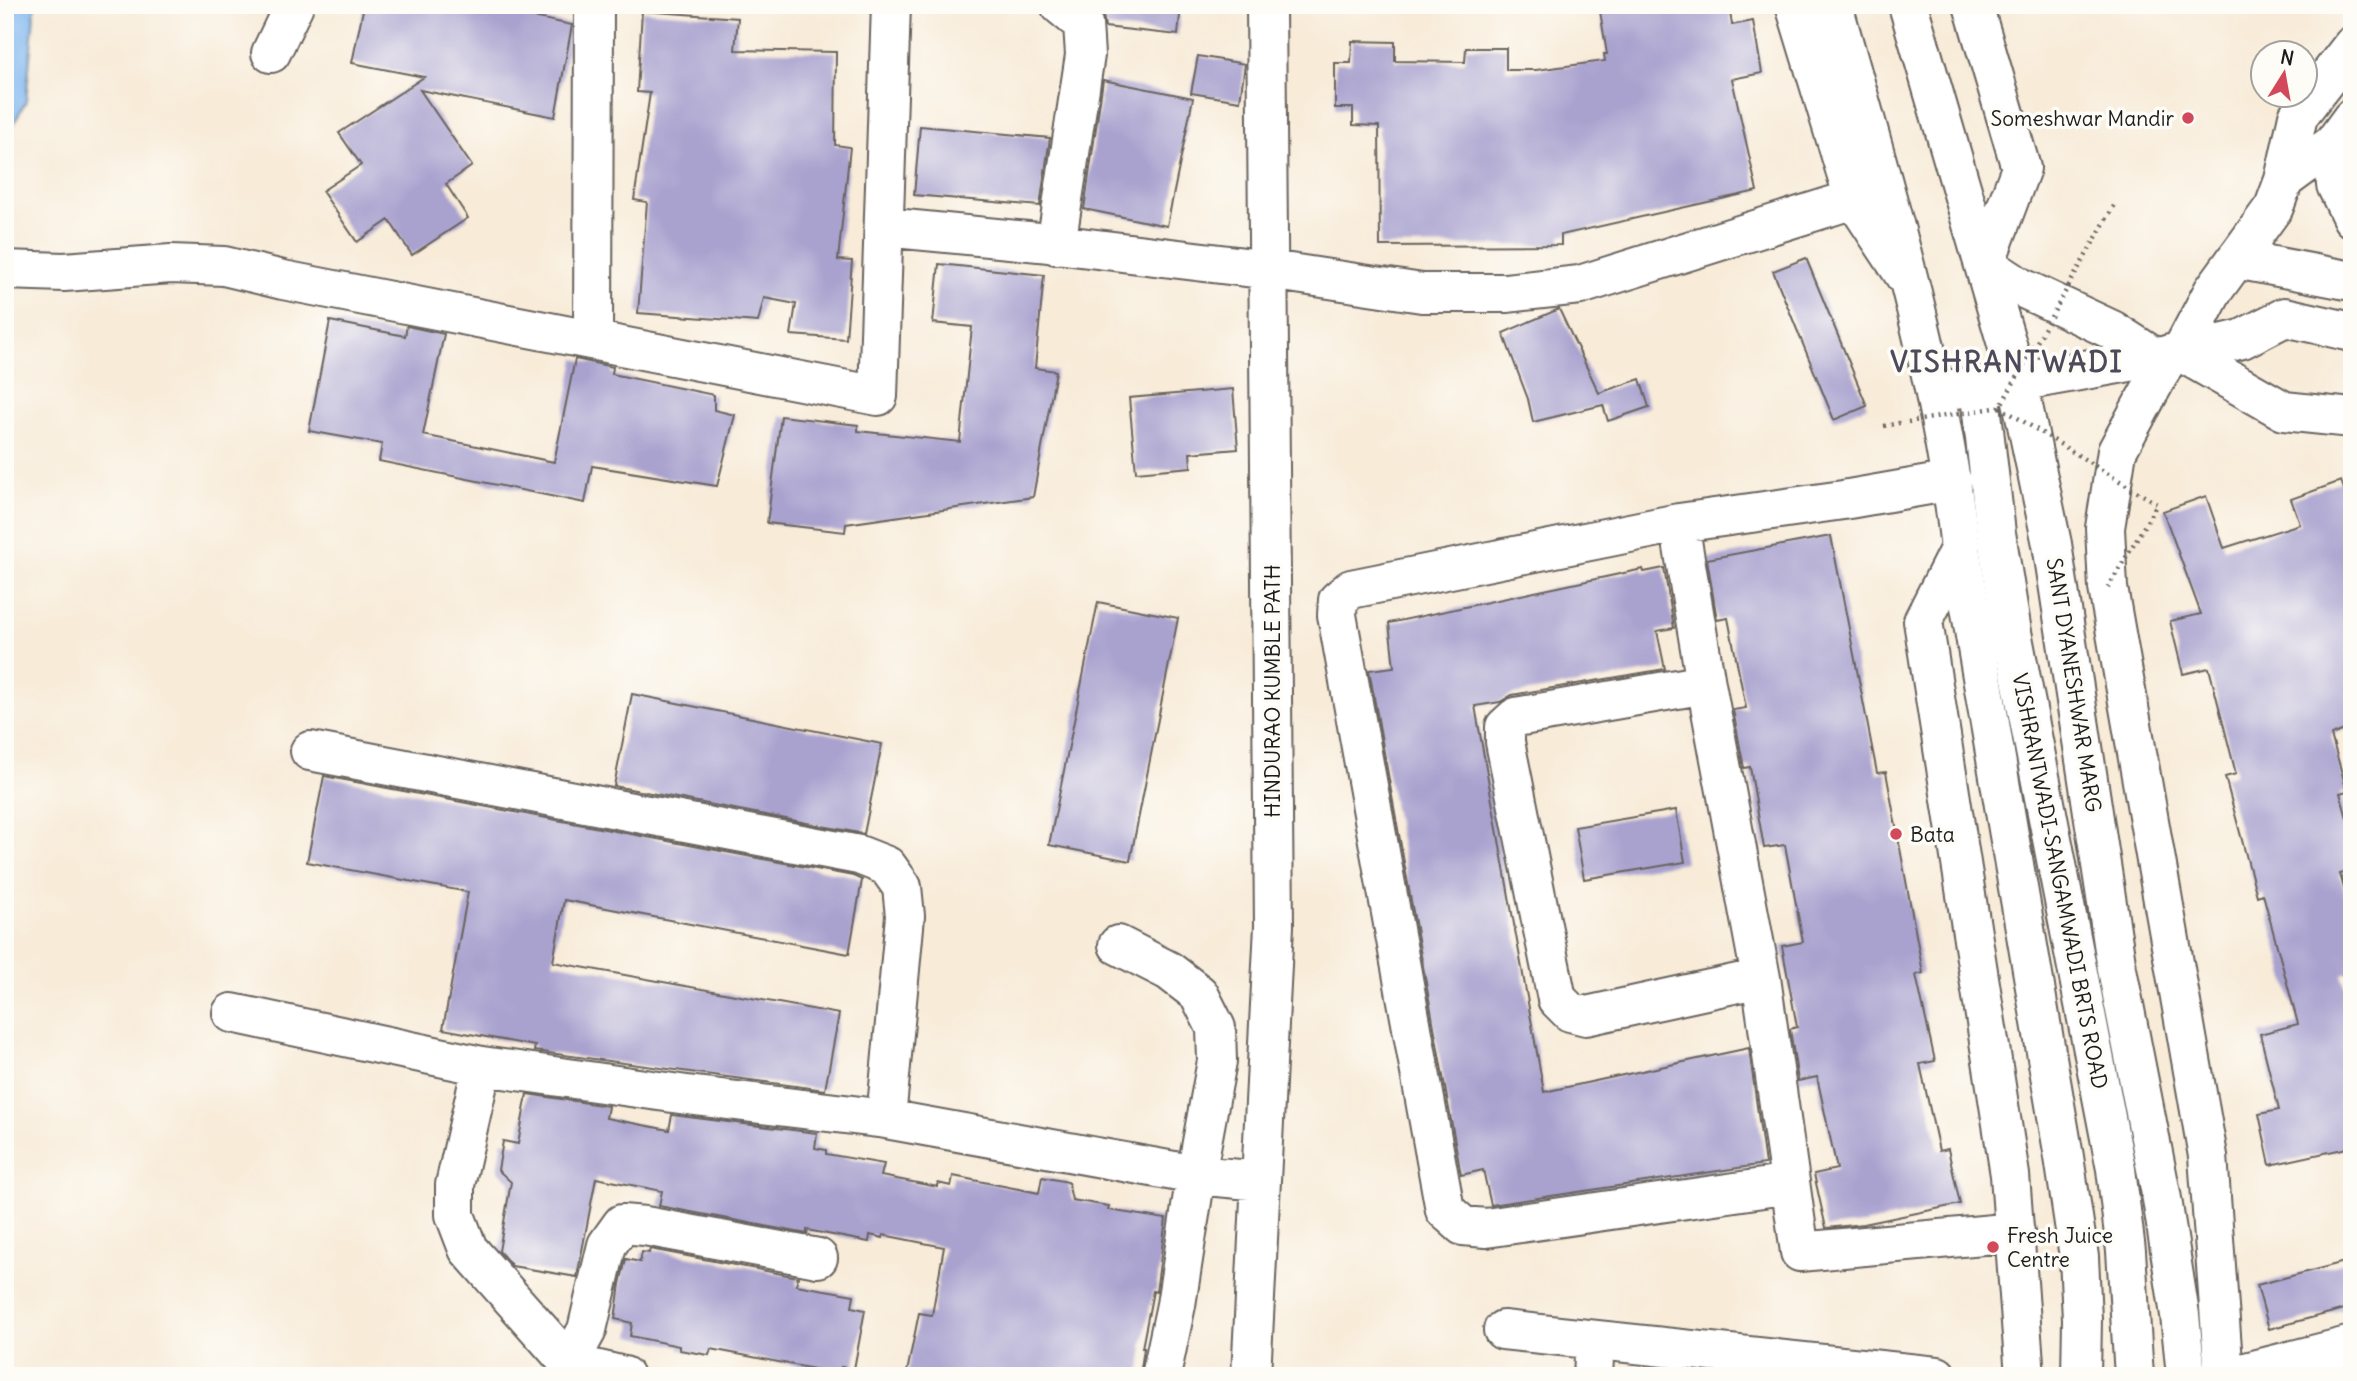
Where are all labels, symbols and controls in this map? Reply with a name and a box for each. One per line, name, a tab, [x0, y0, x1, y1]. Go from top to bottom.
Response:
north arrow	[2248, 38, 2318, 108]
text: N	[2279, 44, 2296, 70]
place label: Someshwar Mandir	[1991, 105, 2174, 132]
marker: Someshwar Mandir	[2180, 110, 2196, 126]
district label: VISHRANTWADI	[1890, 344, 2124, 380]
street label: SANT DYANESHWAR MARG	[2041, 556, 2107, 814]
street label: HINDURAO KUMBLE PATH	[1259, 564, 1286, 818]
street label: VISHRANTWADI-SANGAMWADI BRTS ROAD	[2006, 671, 2114, 1091]
place label: Bata	[1910, 821, 1955, 848]
marker: Bata	[1888, 826, 1904, 842]
place label: Fresh Juice Centre	[2007, 1222, 2113, 1273]
marker: Fresh Juice Centre	[1985, 1239, 2001, 1255]

